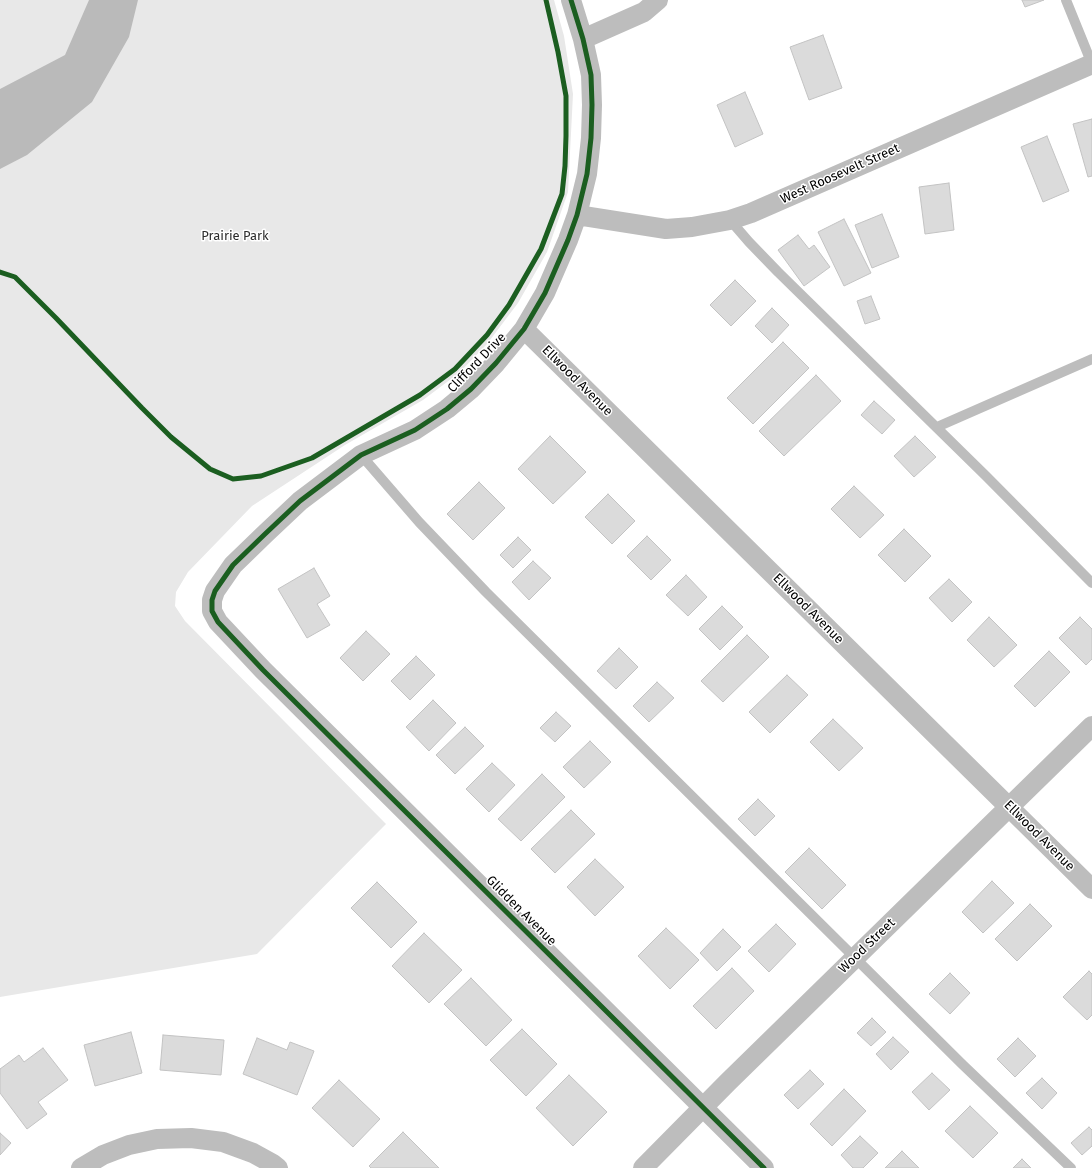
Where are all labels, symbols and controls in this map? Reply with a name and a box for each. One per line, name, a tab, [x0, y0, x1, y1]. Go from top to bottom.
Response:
street label: West Roosevelt Street	[778, 141, 902, 207]
park label: Prairie Park	[201, 228, 269, 244]
street label: Clifford Drive	[445, 330, 509, 396]
street label: Ellwood Avenue	[538, 342, 616, 420]
street label: Ellwood Avenue	[769, 570, 847, 648]
street label: Ellwood Avenue	[1000, 797, 1078, 875]
street label: Glidden Avenue	[483, 873, 559, 949]
street label: Wood Street	[836, 915, 898, 977]

